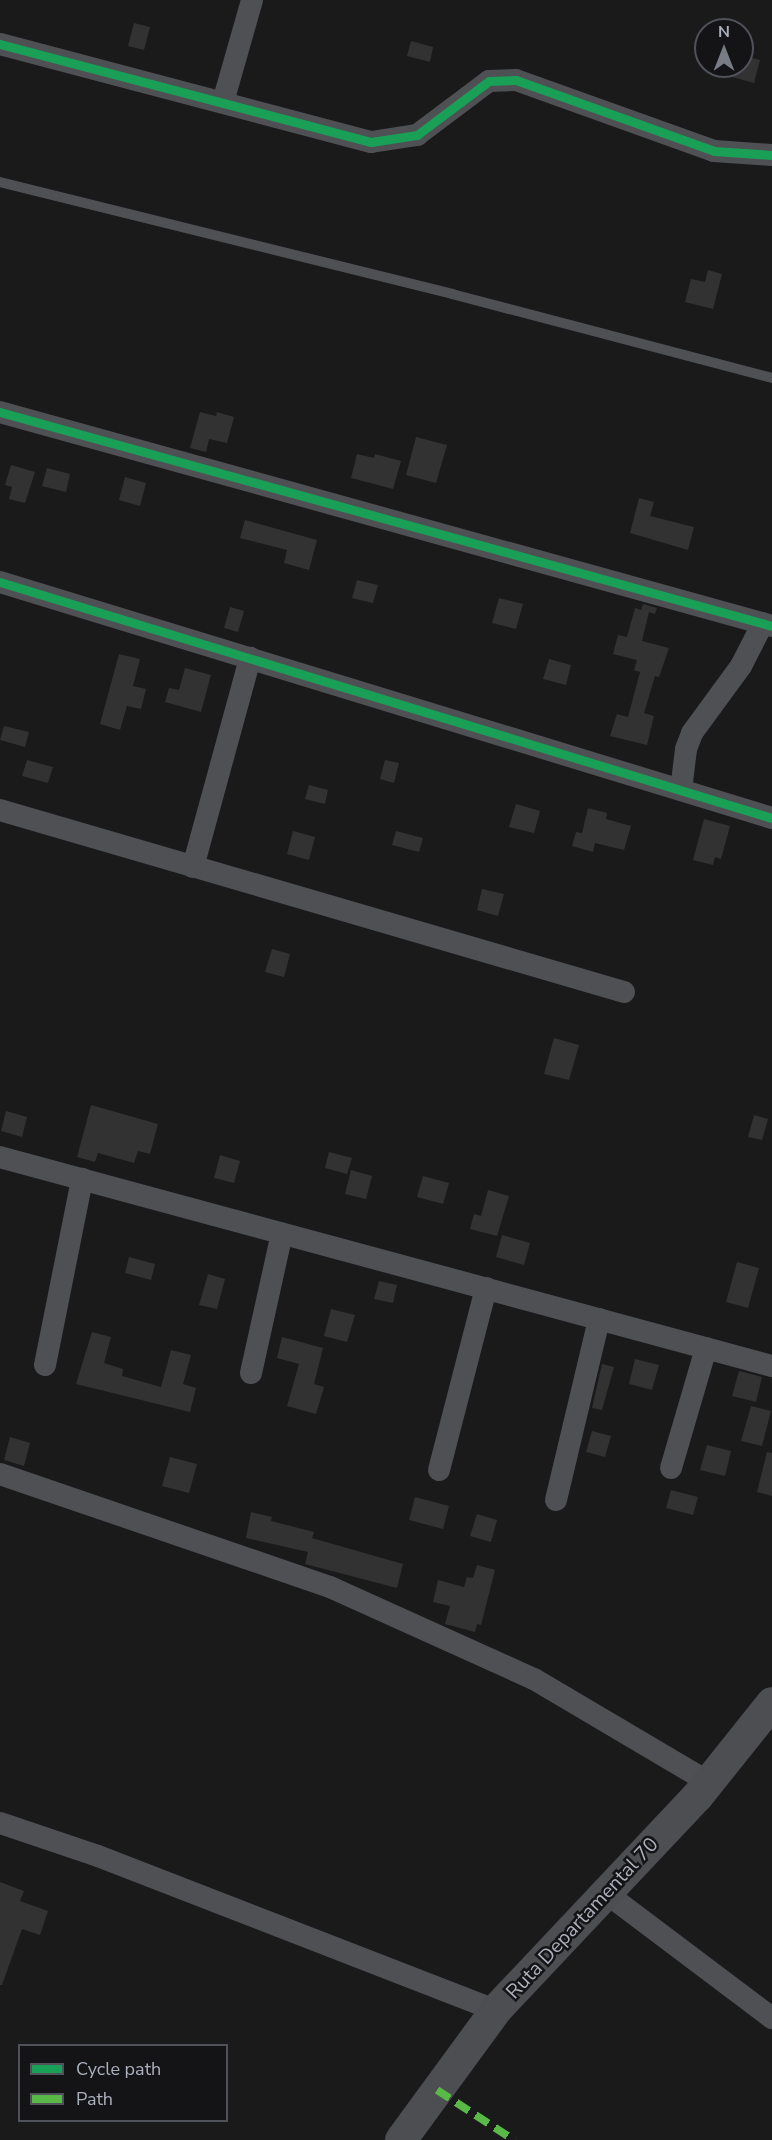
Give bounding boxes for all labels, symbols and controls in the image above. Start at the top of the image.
north arrow [694,18,754,78]
text: N [718,21,730,43]
street label: Ruta Departamental 70 [501,1832,663,2004]
legend [18,2044,228,2122]
text: Cycle path [76,2057,161,2081]
text: Path [76,2087,113,2111]

